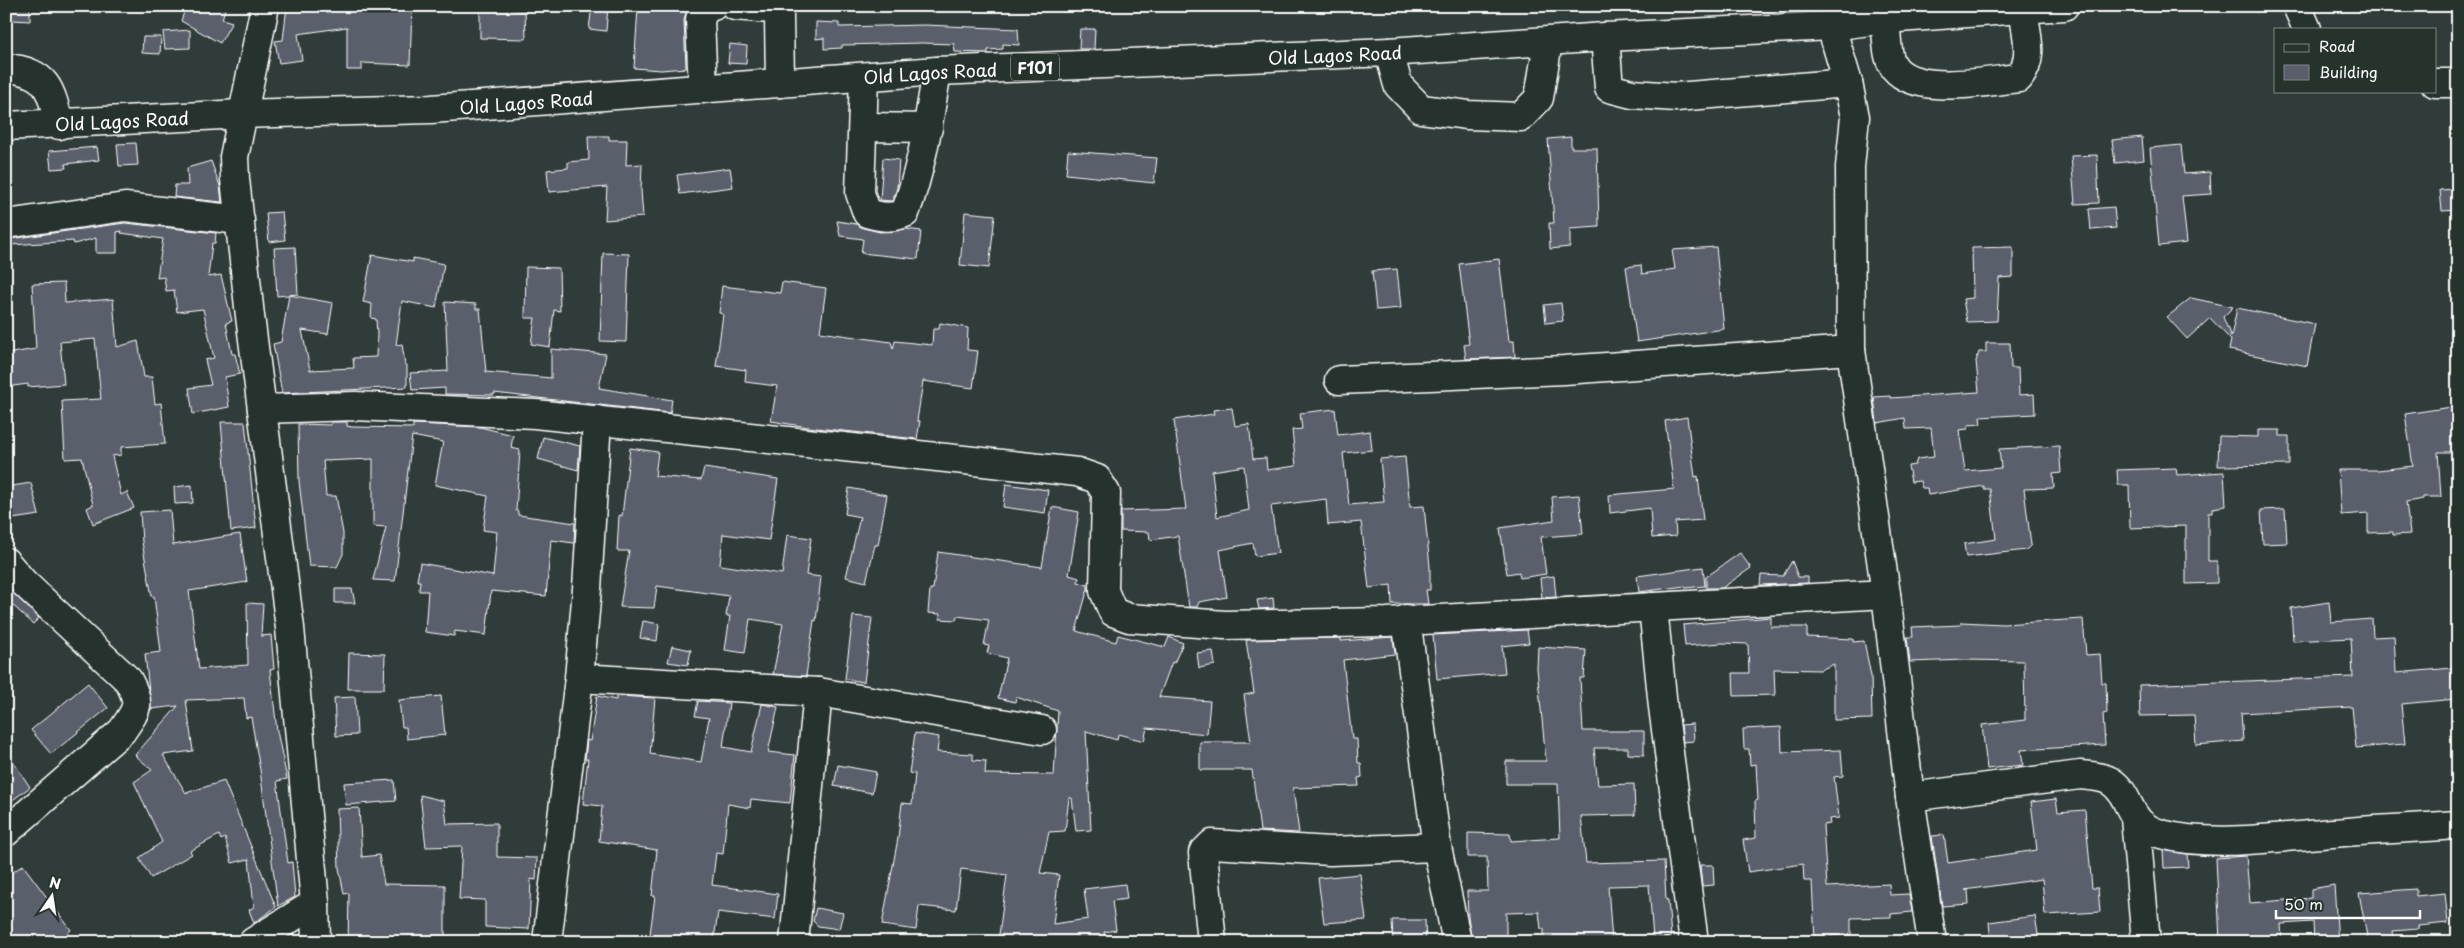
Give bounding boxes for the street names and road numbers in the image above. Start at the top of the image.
street label: Old Lagos Road [1267,38,1403,71]
road number: F101 [1011,54,1059,80]
street label: Old Lagos Road [862,55,998,90]
street label: Old Lagos Road [458,83,594,120]
street label: Old Lagos Road [54,103,190,137]

